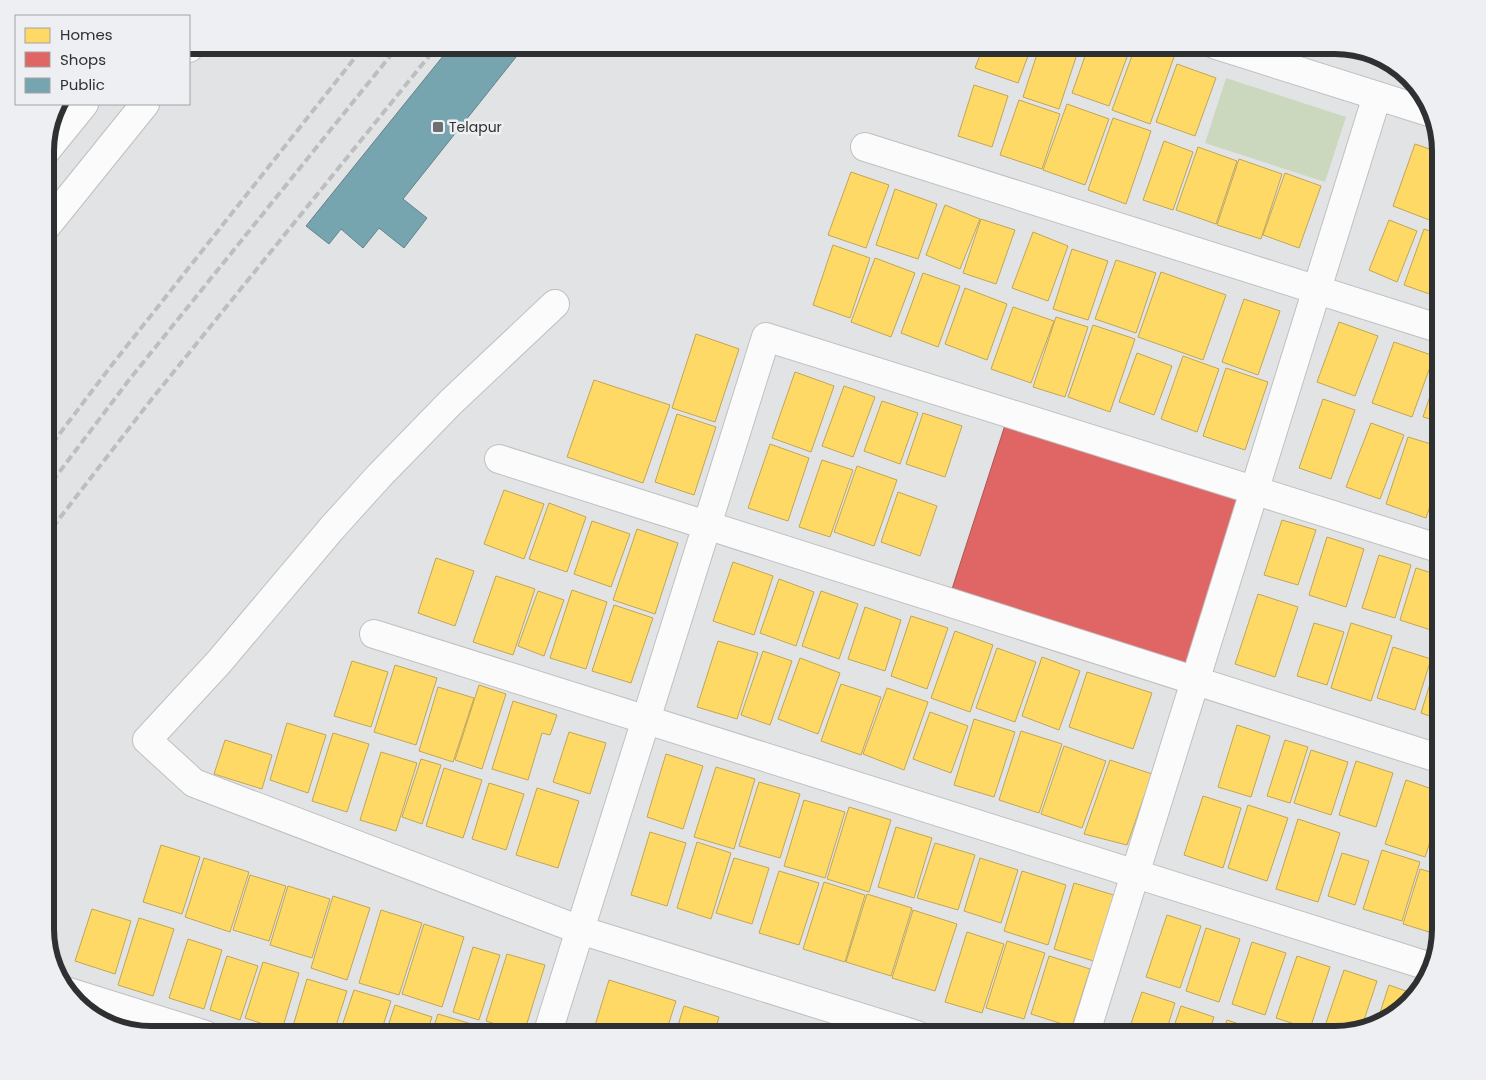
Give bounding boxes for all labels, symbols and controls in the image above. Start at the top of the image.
legend [15,15,190,105]
text: Homes [60,24,113,45]
text: Shops [60,49,106,70]
text: Public [60,74,105,95]
place label: Telapur [449,117,502,137]
marker: Telapur [431,120,445,134]

